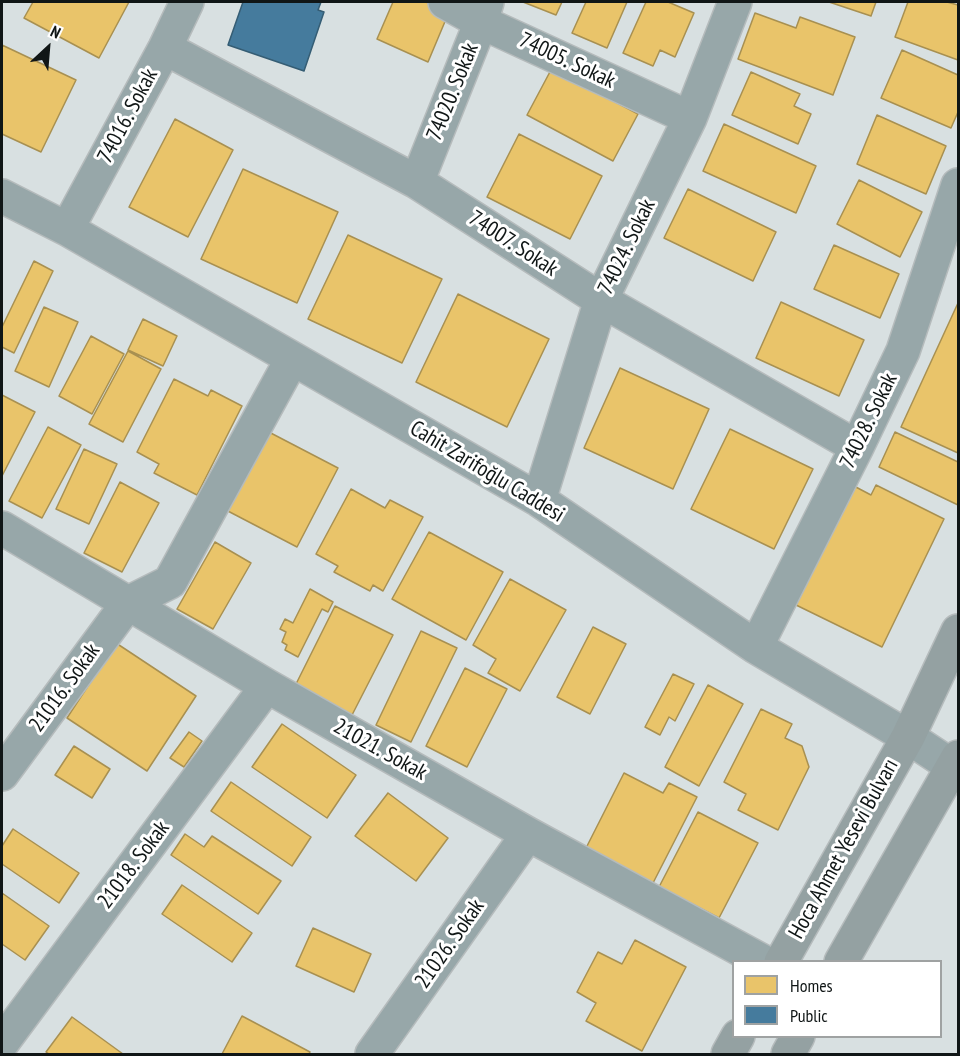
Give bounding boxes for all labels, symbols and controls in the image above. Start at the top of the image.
north arrow [18,18,78,78]
text: N [48,21,64,43]
street label: 74005. Sokak [515,27,619,95]
street label: 74020. Sokak [421,39,485,145]
street label: 74016. Sokak [92,64,164,168]
street label: 74024. Sokak [593,195,661,299]
street label: 74007. Sokak [464,205,562,283]
street label: 74028. Sokak [835,369,903,473]
street label: Cahit Zarifoğlu Caddesi [405,416,569,528]
street label: 21016. Sokak [24,639,106,737]
street label: 21021. Sokak [329,714,431,786]
street label: Hoca Ahmet Yesevi Bulvarı [784,754,904,944]
street label: 21018. Sokak [93,816,175,914]
street label: 21026. Sokak [410,894,490,994]
legend [732,960,942,1038]
text: Homes [790,974,833,997]
text: Public [790,1004,828,1027]

